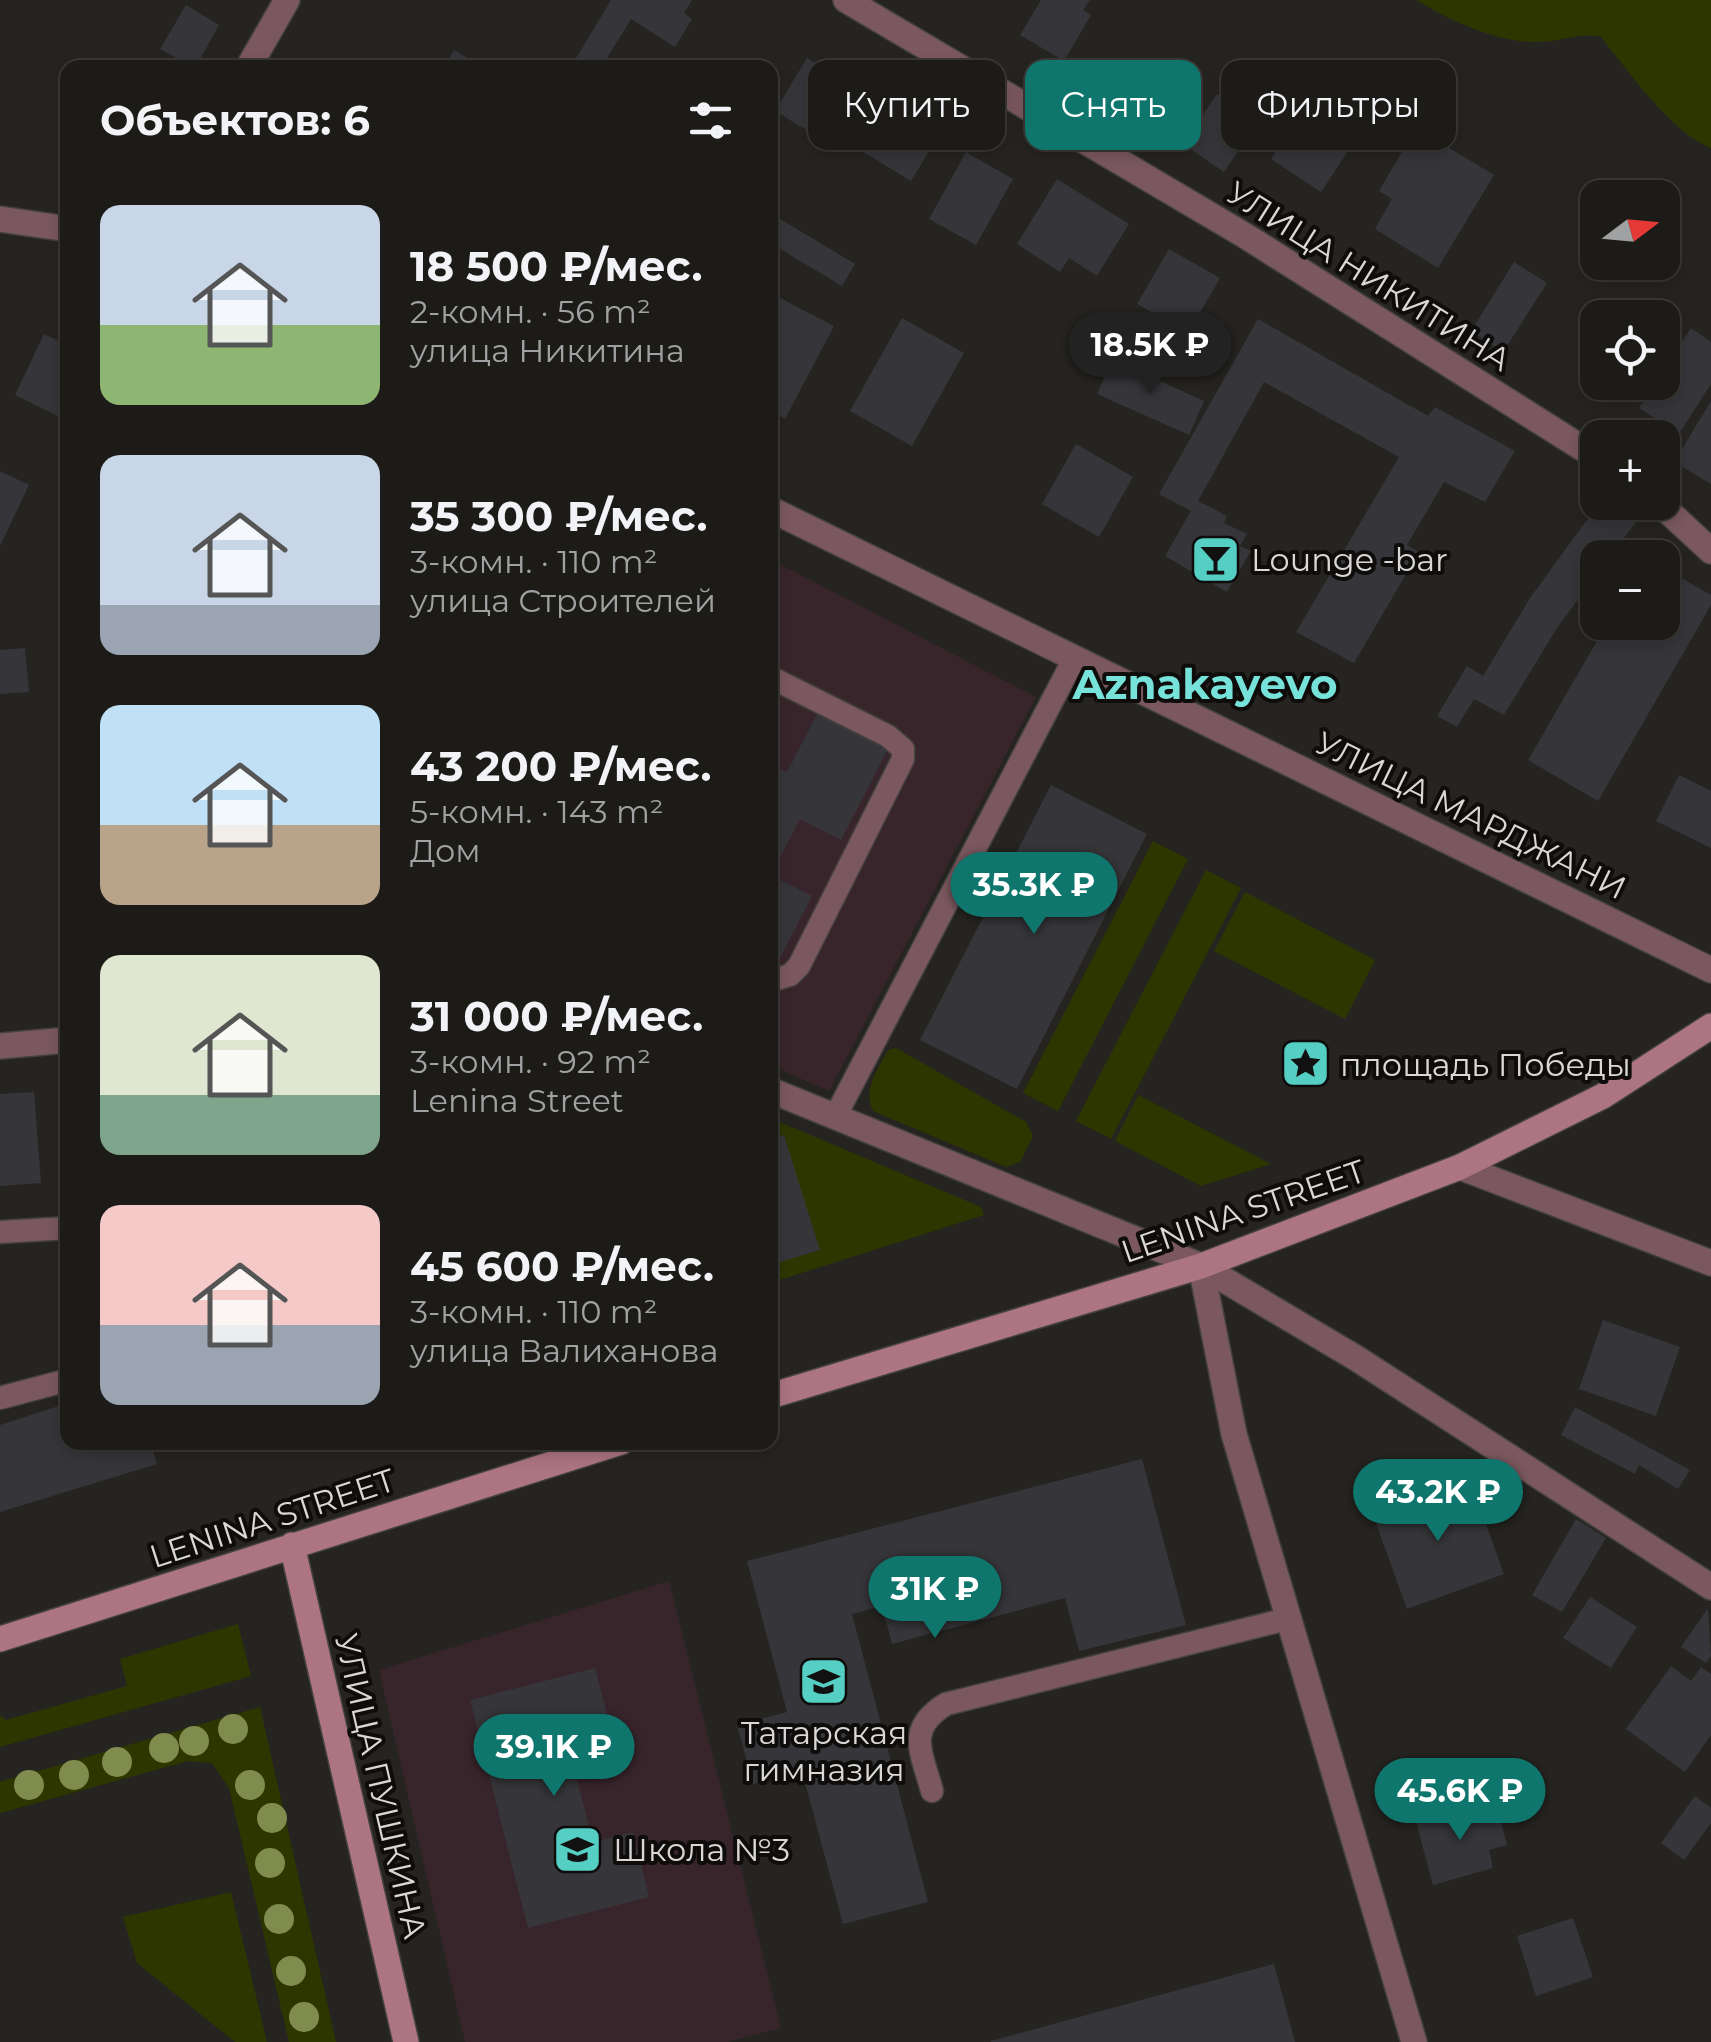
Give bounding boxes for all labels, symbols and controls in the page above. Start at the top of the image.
chip: Купить [808,60,1005,150]
chip: Снять [1025,60,1201,150]
chip: Фильтры [1221,60,1456,150]
icon: filters [683,93,738,148]
text: Объектов: 6 [100,94,370,146]
street label: УЛИЦА НИКИТИНА [1220,173,1518,379]
north arrow [1580,180,1680,280]
map controls [1580,180,1680,640]
text: 18 500 ₽/мес. [410,240,702,292]
icon: home [180,245,300,365]
text: 2-комн. · 56 m² [410,292,651,331]
button: locate [1580,300,1680,400]
pin: 18.5K ₽ [1058,312,1242,397]
text: 18.5K ₽ [1091,325,1209,364]
text: улица Никитина [410,331,685,370]
button: + [1580,420,1680,520]
text: 35 300 ₽/мес. [410,490,708,542]
icon: home [180,495,300,615]
bar icon: Lounge -bar [1190,533,1242,585]
place label: Lounge -bar [1251,540,1448,579]
button: − [1580,540,1680,640]
text: 3-комн. · 110 m² [410,542,658,581]
text: улица Строителей [410,581,716,620]
district label: Aznakayevo [1071,658,1338,710]
street label: УЛИЦА МАРДЖАНИ [1309,723,1633,907]
text: 43 200 ₽/мес. [410,740,712,792]
icon: home [180,745,300,865]
text: 5-комн. · 143 m² [410,792,664,831]
text: Дом [410,831,481,870]
pin: 35.3K ₽ [942,852,1126,937]
text: 35.3K ₽ [973,865,1095,904]
text: 31 000 ₽/мес. [410,990,703,1042]
icon: home [180,995,300,1115]
place icon: площадь Победы [1279,1038,1331,1090]
text: 3-комн. · 92 m² [410,1042,651,1081]
place label: площадь Победы [1340,1045,1631,1084]
text: Lenina Street [410,1081,624,1120]
street label: LENINA STREET [1116,1151,1371,1271]
text: 45 600 ₽/мес. [410,1240,714,1292]
icon: home [180,1245,300,1365]
text: 3-комн. · 110 m² [410,1292,658,1331]
text: улица Валиханова [410,1331,718,1370]
pin: 43.2K ₽ [1346,1459,1530,1544]
street label: LENINA STREET [145,1460,400,1576]
text: 43.2K ₽ [1375,1472,1501,1511]
pin: 31K ₽ [865,1556,1005,1641]
text: 31K ₽ [890,1569,980,1608]
street label: УЛИЦА ПУШКИНА [327,1630,435,1942]
school or university icon: Татарская гимназия [798,1656,850,1708]
place label: Татарская гимназия [741,1713,907,1789]
pin: 39.1K ₽ [462,1714,646,1799]
text: 39.1K ₽ [496,1727,612,1766]
pin: 45.6K ₽ [1368,1758,1552,1843]
text: 45.6K ₽ [1396,1771,1524,1810]
school or university icon: Школа №3 [552,1823,604,1875]
place label: Школа №3 [613,1830,790,1869]

